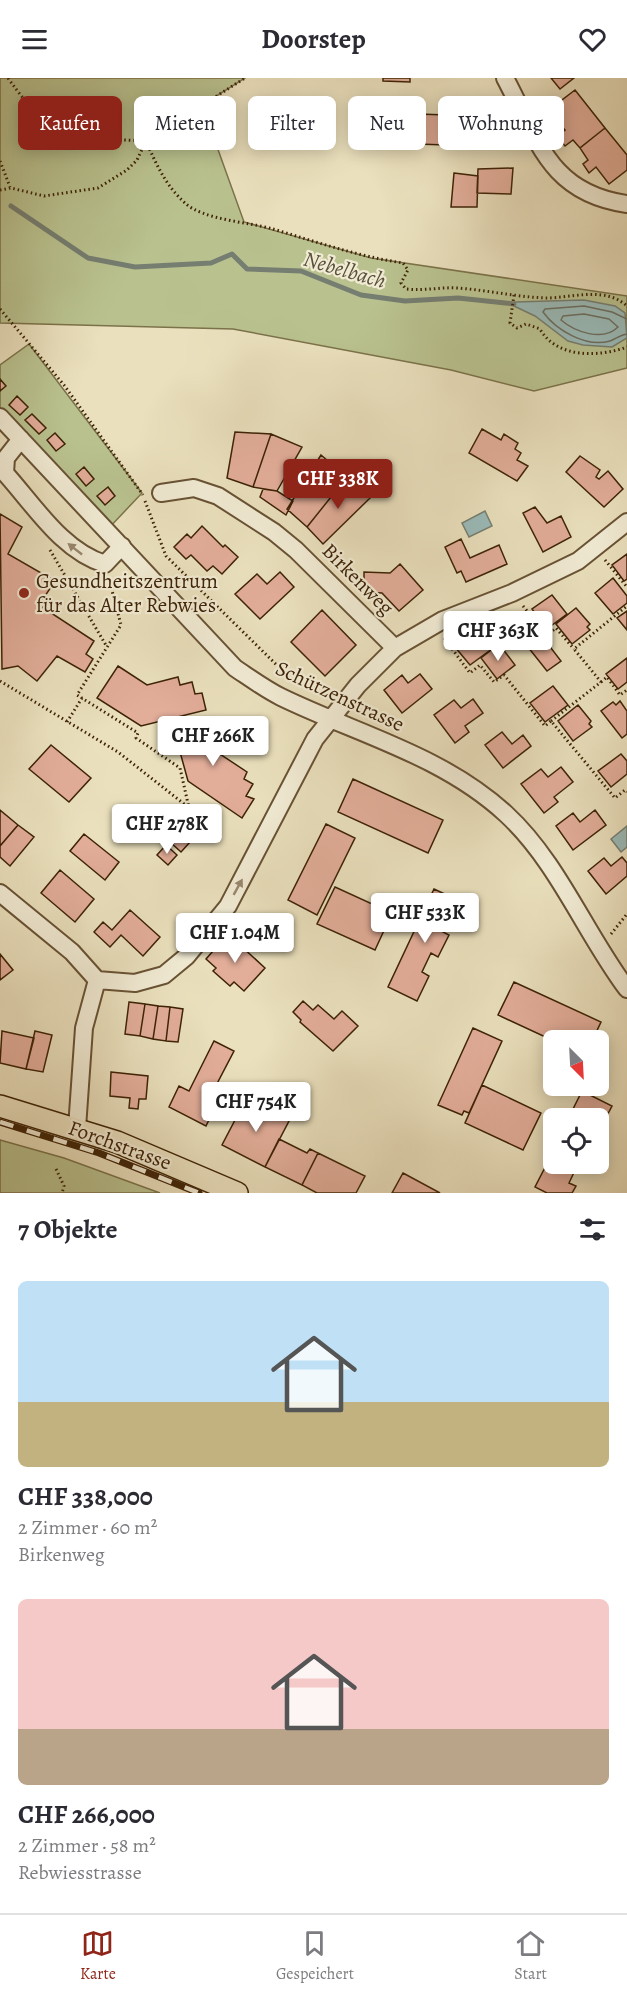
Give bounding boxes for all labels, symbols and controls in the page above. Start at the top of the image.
text: Doorstep [261,21,366,57]
icon: menu [18,23,51,56]
icon: heart [576,23,609,56]
chip: Kaufen [18,96,122,150]
chip: Mieten [134,96,236,150]
chip: Filter [248,96,336,150]
chip: Neu [348,96,426,150]
chip: Wohnung [438,96,564,150]
water label: Nebelbach [300,244,389,296]
pin: CHF 338K [276,459,400,510]
text: CHF 338K [297,465,379,492]
street label: Birkenweg [316,537,400,621]
one-way arrow [67,543,83,556]
place label: Gesundheitszentrum für das Alter Rebwies [36,567,218,619]
marker: Gesundheitszentrum für das Alter Rebwies [17,586,31,600]
pin: CHF 363K [436,611,560,662]
text: CHF 363K [457,617,539,644]
street label: Schützenstrasse [271,654,409,738]
pin: CHF 266K [151,716,275,767]
text: CHF 266K [172,722,254,749]
pin: CHF 278K [105,804,229,855]
text: CHF 278K [126,810,208,837]
one-way arrow [233,878,243,895]
pin: CHF 533K [363,893,487,944]
text: CHF 533K [385,899,465,926]
pin: CHF 1.04M [166,913,304,964]
text: CHF 1.04M [190,919,280,946]
north arrow [543,1030,609,1096]
map controls [543,1030,609,1174]
pin: CHF 754K [194,1082,318,1133]
text: CHF 754K [216,1088,296,1115]
button: locate [543,1108,609,1174]
street label: Forchstrasse [65,1113,175,1177]
text: 7 Objekte [18,1212,118,1247]
icon: filters [576,1213,609,1246]
icon: home [260,1320,368,1428]
text: CHF 338,000 [18,1479,153,1514]
text: 2 Zimmer · 60 m² [18,1514,157,1541]
text: Birkenweg [18,1541,105,1568]
icon: home [260,1638,368,1746]
text: CHF 266,000 [18,1797,155,1832]
text: 2 Zimmer · 58 m² [18,1832,156,1859]
text: Rebwiesstrasse [18,1859,142,1886]
tab: Karte [80,1927,116,1985]
tab: Gespeichert [276,1927,354,1985]
tab: Start [514,1927,547,1985]

